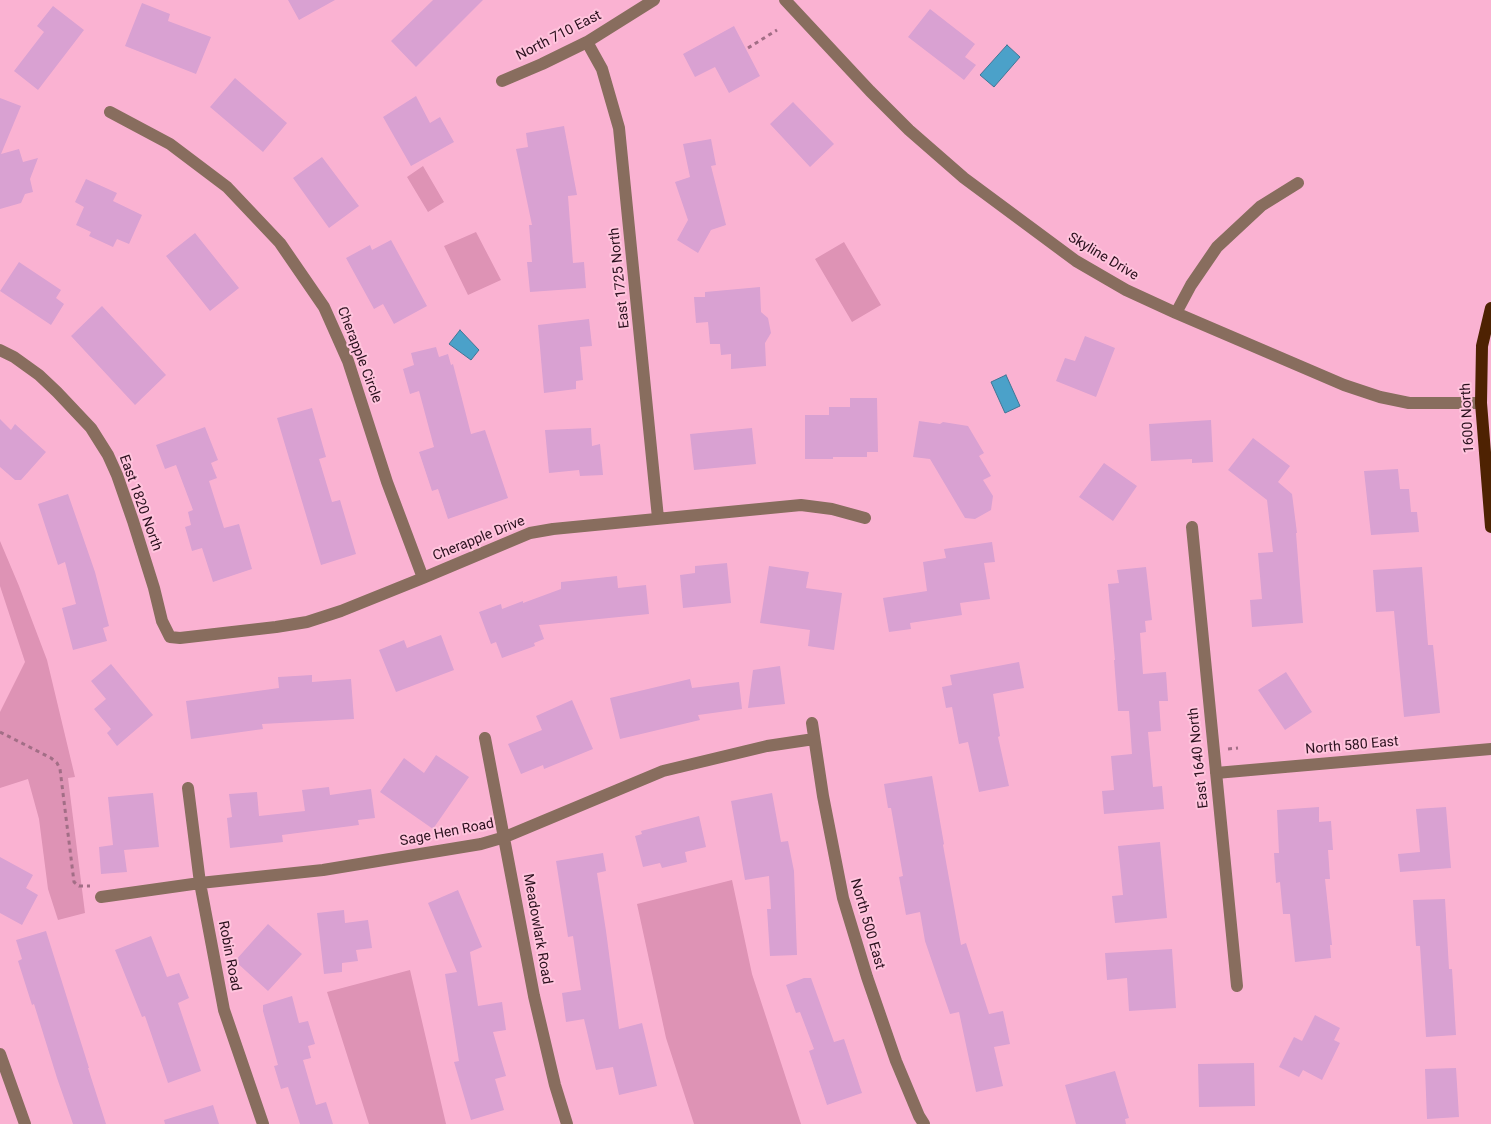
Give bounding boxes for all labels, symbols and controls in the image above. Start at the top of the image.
street label: North 710 East [514,7,604,65]
street label: East 1725 North [606,227,634,329]
street label: Skyline Drive [1065,229,1141,285]
street label: Cherapple Circle [333,305,385,405]
street label: 1600 North [1458,382,1478,454]
street label: East 1820 North [115,453,165,553]
street label: Cherapple Drive [431,513,527,565]
street label: East 1640 North [1185,707,1213,809]
street label: North 580 East [1305,734,1399,758]
street label: Sage Hen Road [399,816,495,850]
street label: Meadowlark Road [519,872,555,986]
street label: North 500 East [846,877,888,971]
street label: Robin Road [214,919,244,993]

